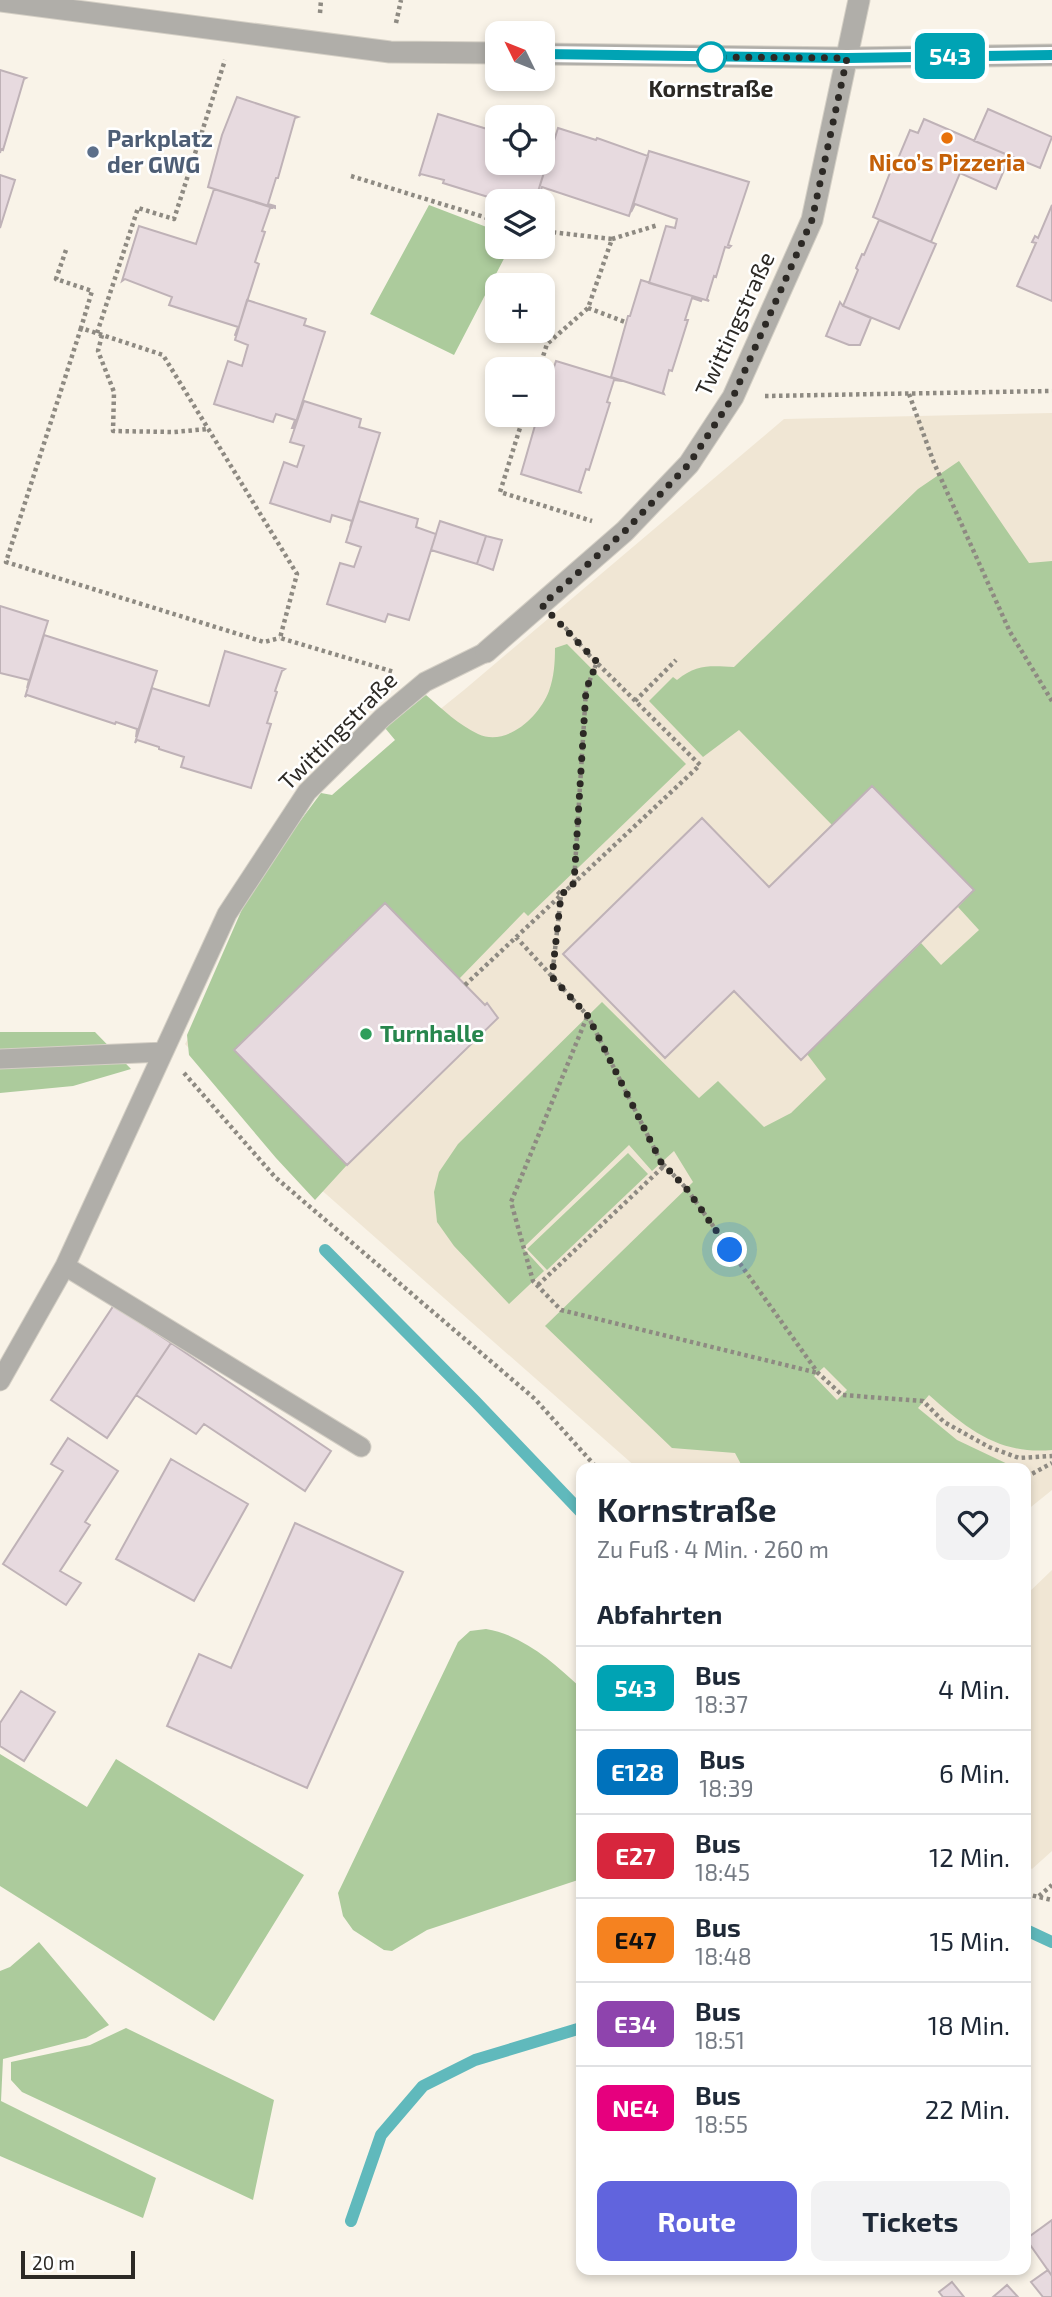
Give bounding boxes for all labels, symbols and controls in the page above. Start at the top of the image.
north arrow [485,21,555,91]
map controls [485,21,555,427]
line badge: 543 [910,33,990,79]
text: 543 [929,41,971,70]
marker: Kornstraße [696,42,726,72]
place label: Kornstraße [648,74,774,102]
button: locate [485,105,555,175]
place label: Parkplatz der GWG [107,124,213,178]
marker: Nico’s Pizzeria [939,130,955,146]
marker: Parkplatz der GWG [85,144,101,160]
place label: Nico’s Pizzeria [869,148,1025,176]
button: layers [485,189,555,259]
street label: Twittingstraße [688,247,780,400]
button: + [485,273,555,343]
button: − [485,357,555,427]
street label: Twittingstraße [272,665,402,795]
place label: Turnhalle [380,1019,484,1047]
marker: Turnhalle [358,1026,374,1042]
your location [712,1232,747,1267]
button: heart [936,1486,1010,1560]
text: Kornstraße [597,1489,777,1529]
text: Zu Fuß · 4 Min. · 260 m [597,1535,829,1563]
text: Abfahrten [597,1598,722,1629]
text: Bus [695,1659,741,1690]
text: 543 [614,1673,657,1702]
text: 4 Min. [938,1673,1010,1704]
text: 18:37 [695,1690,748,1718]
text: Bus [699,1743,745,1774]
text: E128 [611,1757,664,1786]
text: 6 Min. [939,1757,1010,1788]
text: 18:39 [699,1774,754,1802]
text: Bus [695,1827,741,1858]
text: E27 [615,1841,656,1870]
text: 12 Min. [929,1841,1010,1872]
text: 18:45 [695,1858,750,1886]
text: Bus [695,1911,741,1942]
text: E47 [615,1925,656,1954]
text: 15 Min. [930,1925,1010,1956]
text: 18:48 [695,1942,752,1970]
text: Bus [695,1995,741,2026]
text: E34 [614,2009,657,2038]
text: 18 Min. [928,2009,1010,2040]
text: 18:51 [695,2026,745,2054]
text: Bus [695,2079,741,2110]
text: NE4 [612,2093,659,2122]
text: 22 Min. [925,2093,1010,2124]
text: 18:55 [695,2110,748,2138]
button: Route [597,2181,797,2261]
button: Tickets [811,2181,1010,2261]
scale bar [21,2248,135,2280]
text: 20 m [32,2251,75,2274]

